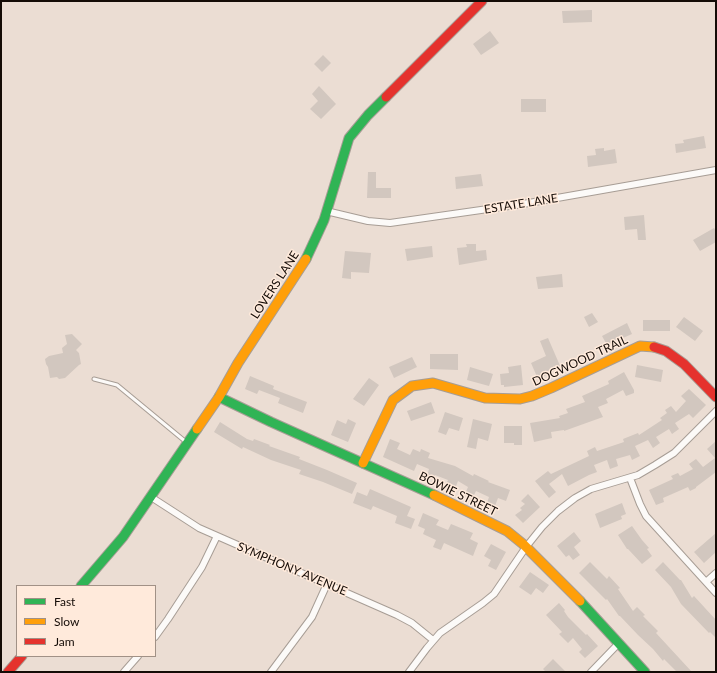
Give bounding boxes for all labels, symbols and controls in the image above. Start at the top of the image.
street label: ESTATE LANE [483,191,559,217]
street label: LOVERS LANE [248,249,302,321]
street label: DOGWOOD TRAIL [530,333,630,389]
street label: BOWIE STREET [417,469,499,519]
street label: SYMPHONY AVENUE [235,539,349,599]
legend [16,585,156,657]
text: Fast [54,594,75,609]
text: Slow [54,614,79,629]
text: Jam [54,634,75,649]

